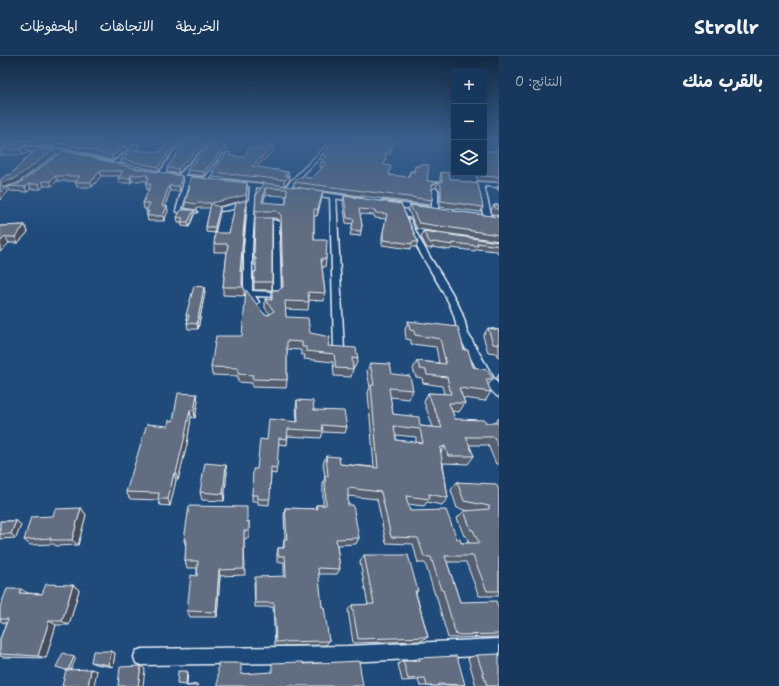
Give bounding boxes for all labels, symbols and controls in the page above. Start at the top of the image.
text: Strollr [694,15,759,40]
text: المحفوظات [20,17,78,35]
text: الاتجاهات [100,17,154,35]
text: الخريطة [176,17,219,35]
map controls [451,68,487,176]
button: + [451,68,487,104]
text: بالقرب منك [683,70,763,92]
text: النتائج: 0 [515,73,562,90]
button: − [451,104,487,140]
button: layers [451,140,487,176]

